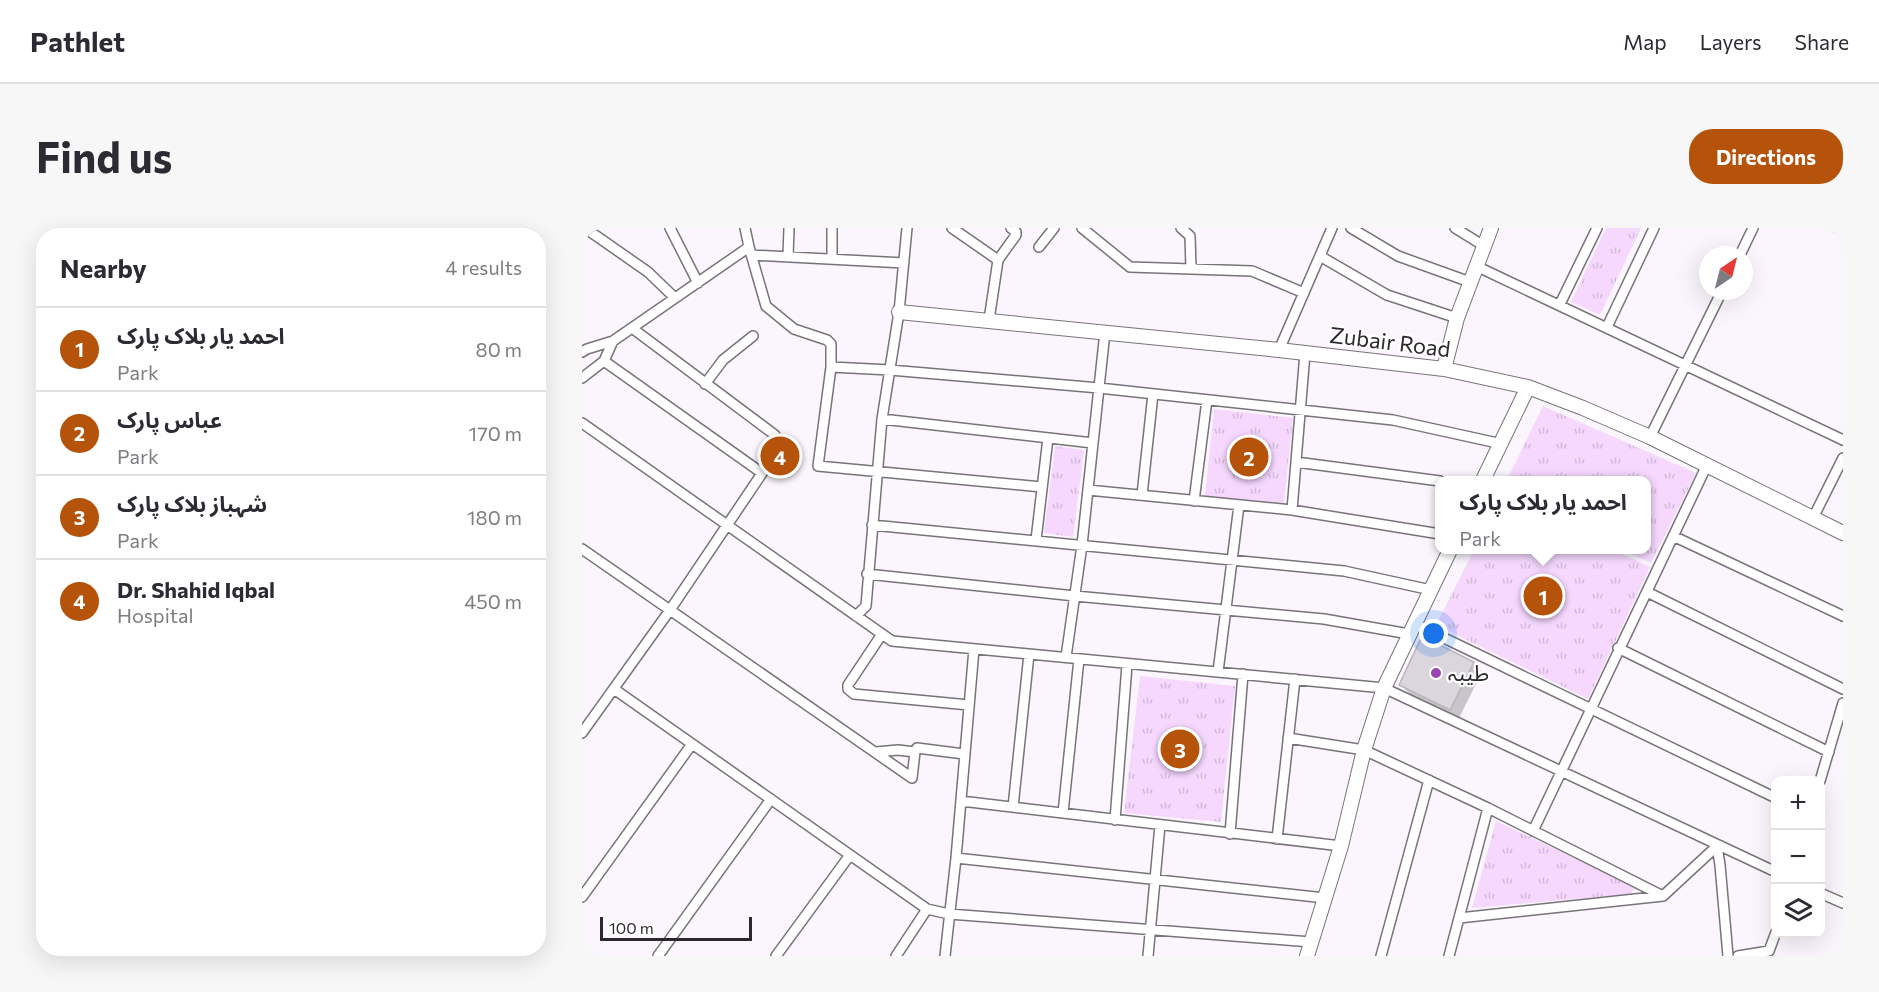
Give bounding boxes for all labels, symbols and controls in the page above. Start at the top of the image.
text: Pathlet [30,24,125,58]
text: Map [1623,29,1667,54]
text: Layers [1700,29,1762,54]
text: Share [1795,29,1849,54]
button: Directions [1689,129,1843,184]
text: Find us [36,130,172,182]
north arrow [1699,246,1753,300]
text: Nearby [60,252,147,283]
text: 4 results [445,255,522,279]
street label: Zubair Road [1328,321,1452,362]
text: احمد یار بلاک پارک [117,322,285,349]
text: 1 [75,337,84,361]
text: 80 m [476,337,522,361]
text: Park [117,360,159,384]
text: عباس پارک [117,406,222,433]
text: 2 [74,421,85,445]
text: 170 m [469,421,522,445]
pin: 4 [760,434,800,478]
pin: 2 [1230,434,1268,480]
text: Park [117,444,159,468]
popup [1435,476,1651,554]
text: احمد یار بلاک پارک [1459,488,1627,515]
text: شہباز بلاک پارک [117,490,267,517]
text: 3 [74,505,85,529]
text: 180 m [467,505,522,529]
text: Park [1459,526,1501,550]
text: Park [117,528,159,552]
pin: 1 [1524,574,1562,619]
text: Dr. Shahid Iqbal [117,576,275,603]
text: 4 [73,589,86,613]
text: 450 m [464,589,522,613]
text: Hospital [117,603,194,627]
your location [1419,619,1448,648]
place label: طیبہ [1448,659,1489,686]
marker: طیبہ [1429,666,1443,680]
pin: 3 [1160,726,1200,772]
map controls [1771,776,1825,938]
button: + [1771,776,1825,830]
button: − [1771,830,1825,884]
button: layers [1771,884,1825,938]
scale bar [600,914,752,942]
text: 100 m [609,918,654,937]

